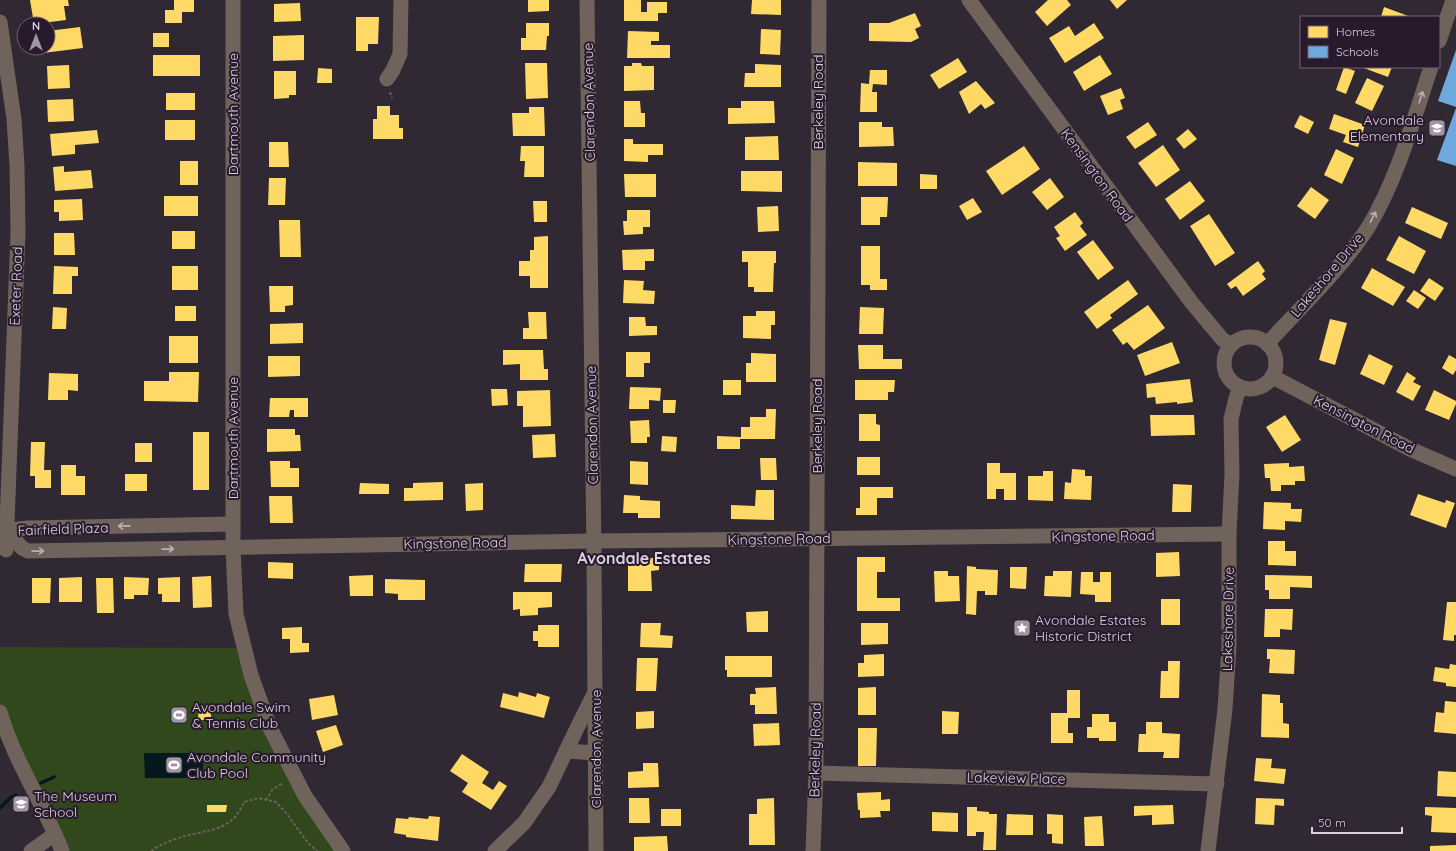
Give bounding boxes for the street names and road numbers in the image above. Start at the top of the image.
street label: Clarendon Avenue [579,42,599,161]
street label: Dartmouth Avenue [224,53,242,175]
street label: Berkeley Road [809,55,827,149]
street label: Kensington Road [1057,125,1137,225]
street label: Lakeshore Drive [1287,229,1368,321]
street label: Exeter Road [6,246,26,326]
street label: Clarendon Avenue [582,365,602,484]
street label: Dartmouth Avenue [224,377,242,499]
street label: Berkeley Road [808,379,826,473]
street label: Kensington Road [1310,391,1418,457]
street label: Fairfield Plaza [17,518,109,540]
street label: Kingstone Road [1051,526,1155,546]
street label: Kingstone Road [727,529,831,549]
street label: Kingstone Road [403,533,507,553]
street label: Lakeshore Drive [1218,567,1238,671]
street label: Clarendon Avenue [587,690,605,808]
street label: Berkeley Road [805,702,825,798]
street label: Lakeview Place [966,768,1066,788]

